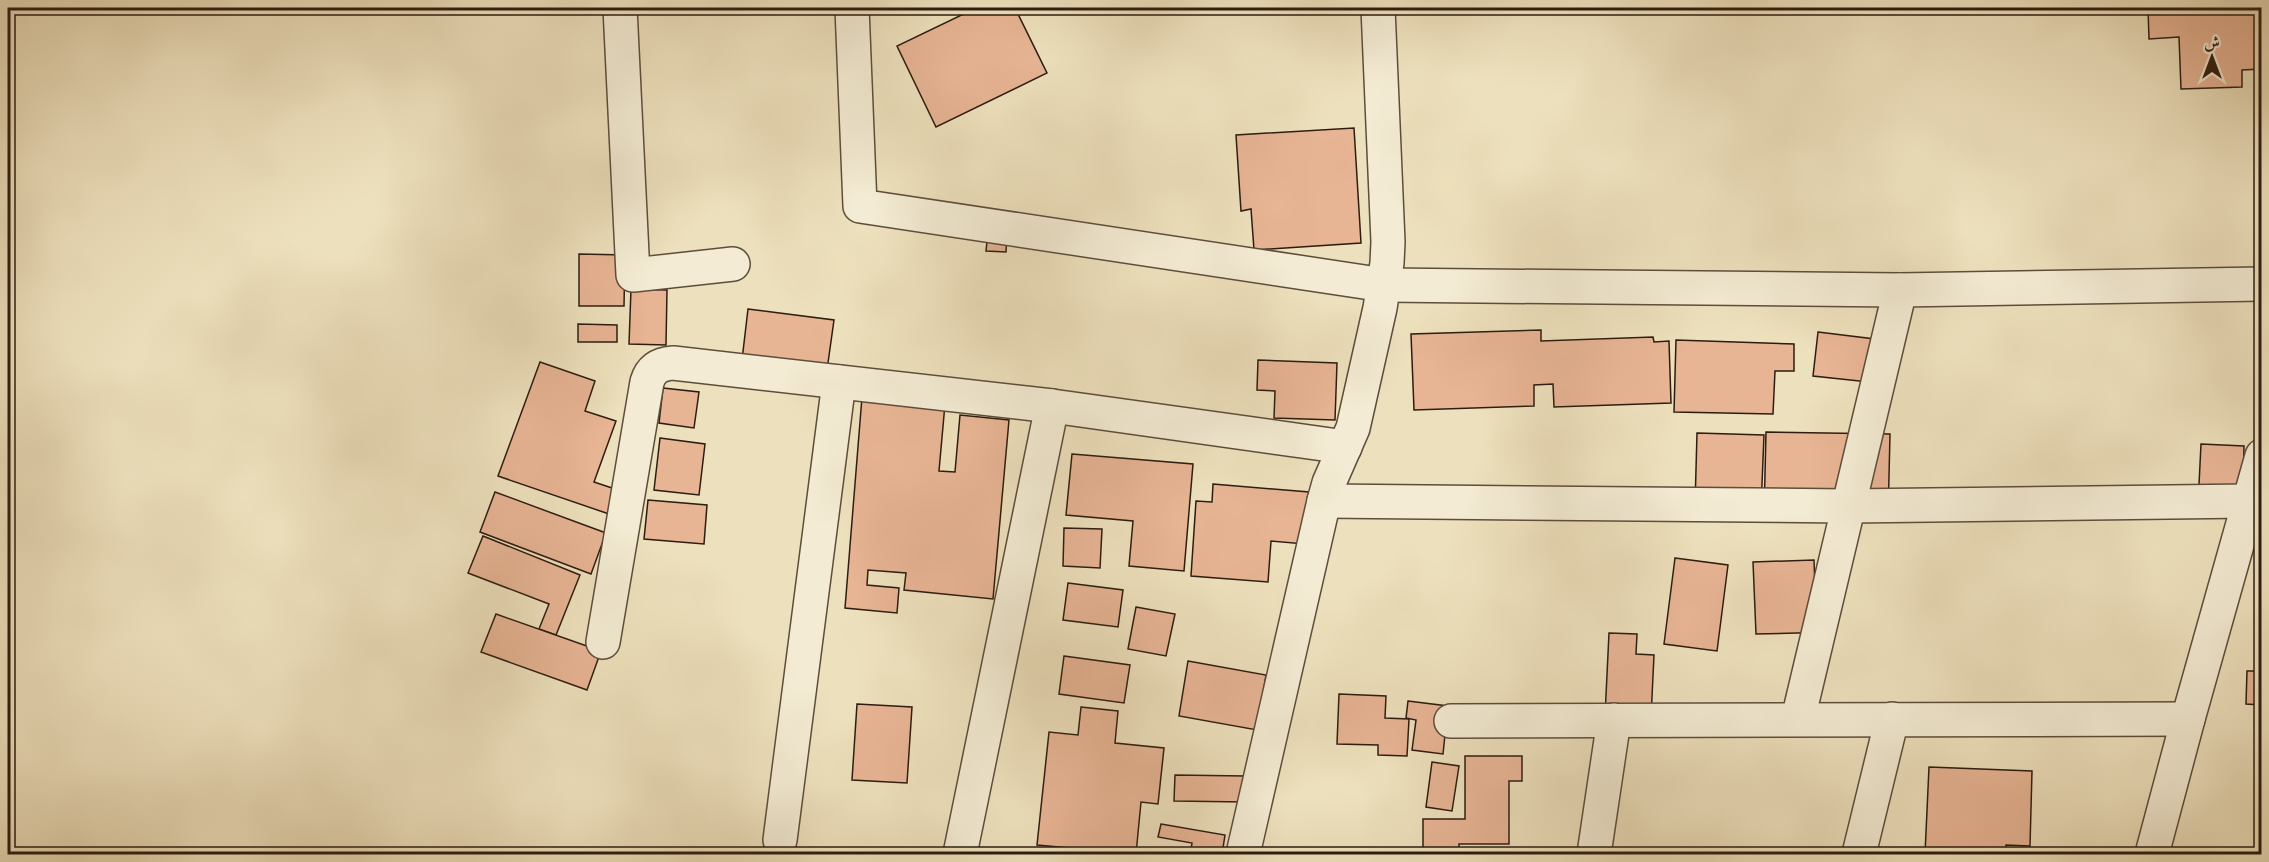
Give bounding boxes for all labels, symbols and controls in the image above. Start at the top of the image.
north arrow [2182,27,2242,87]
text: ش [2204,32,2220,54]

